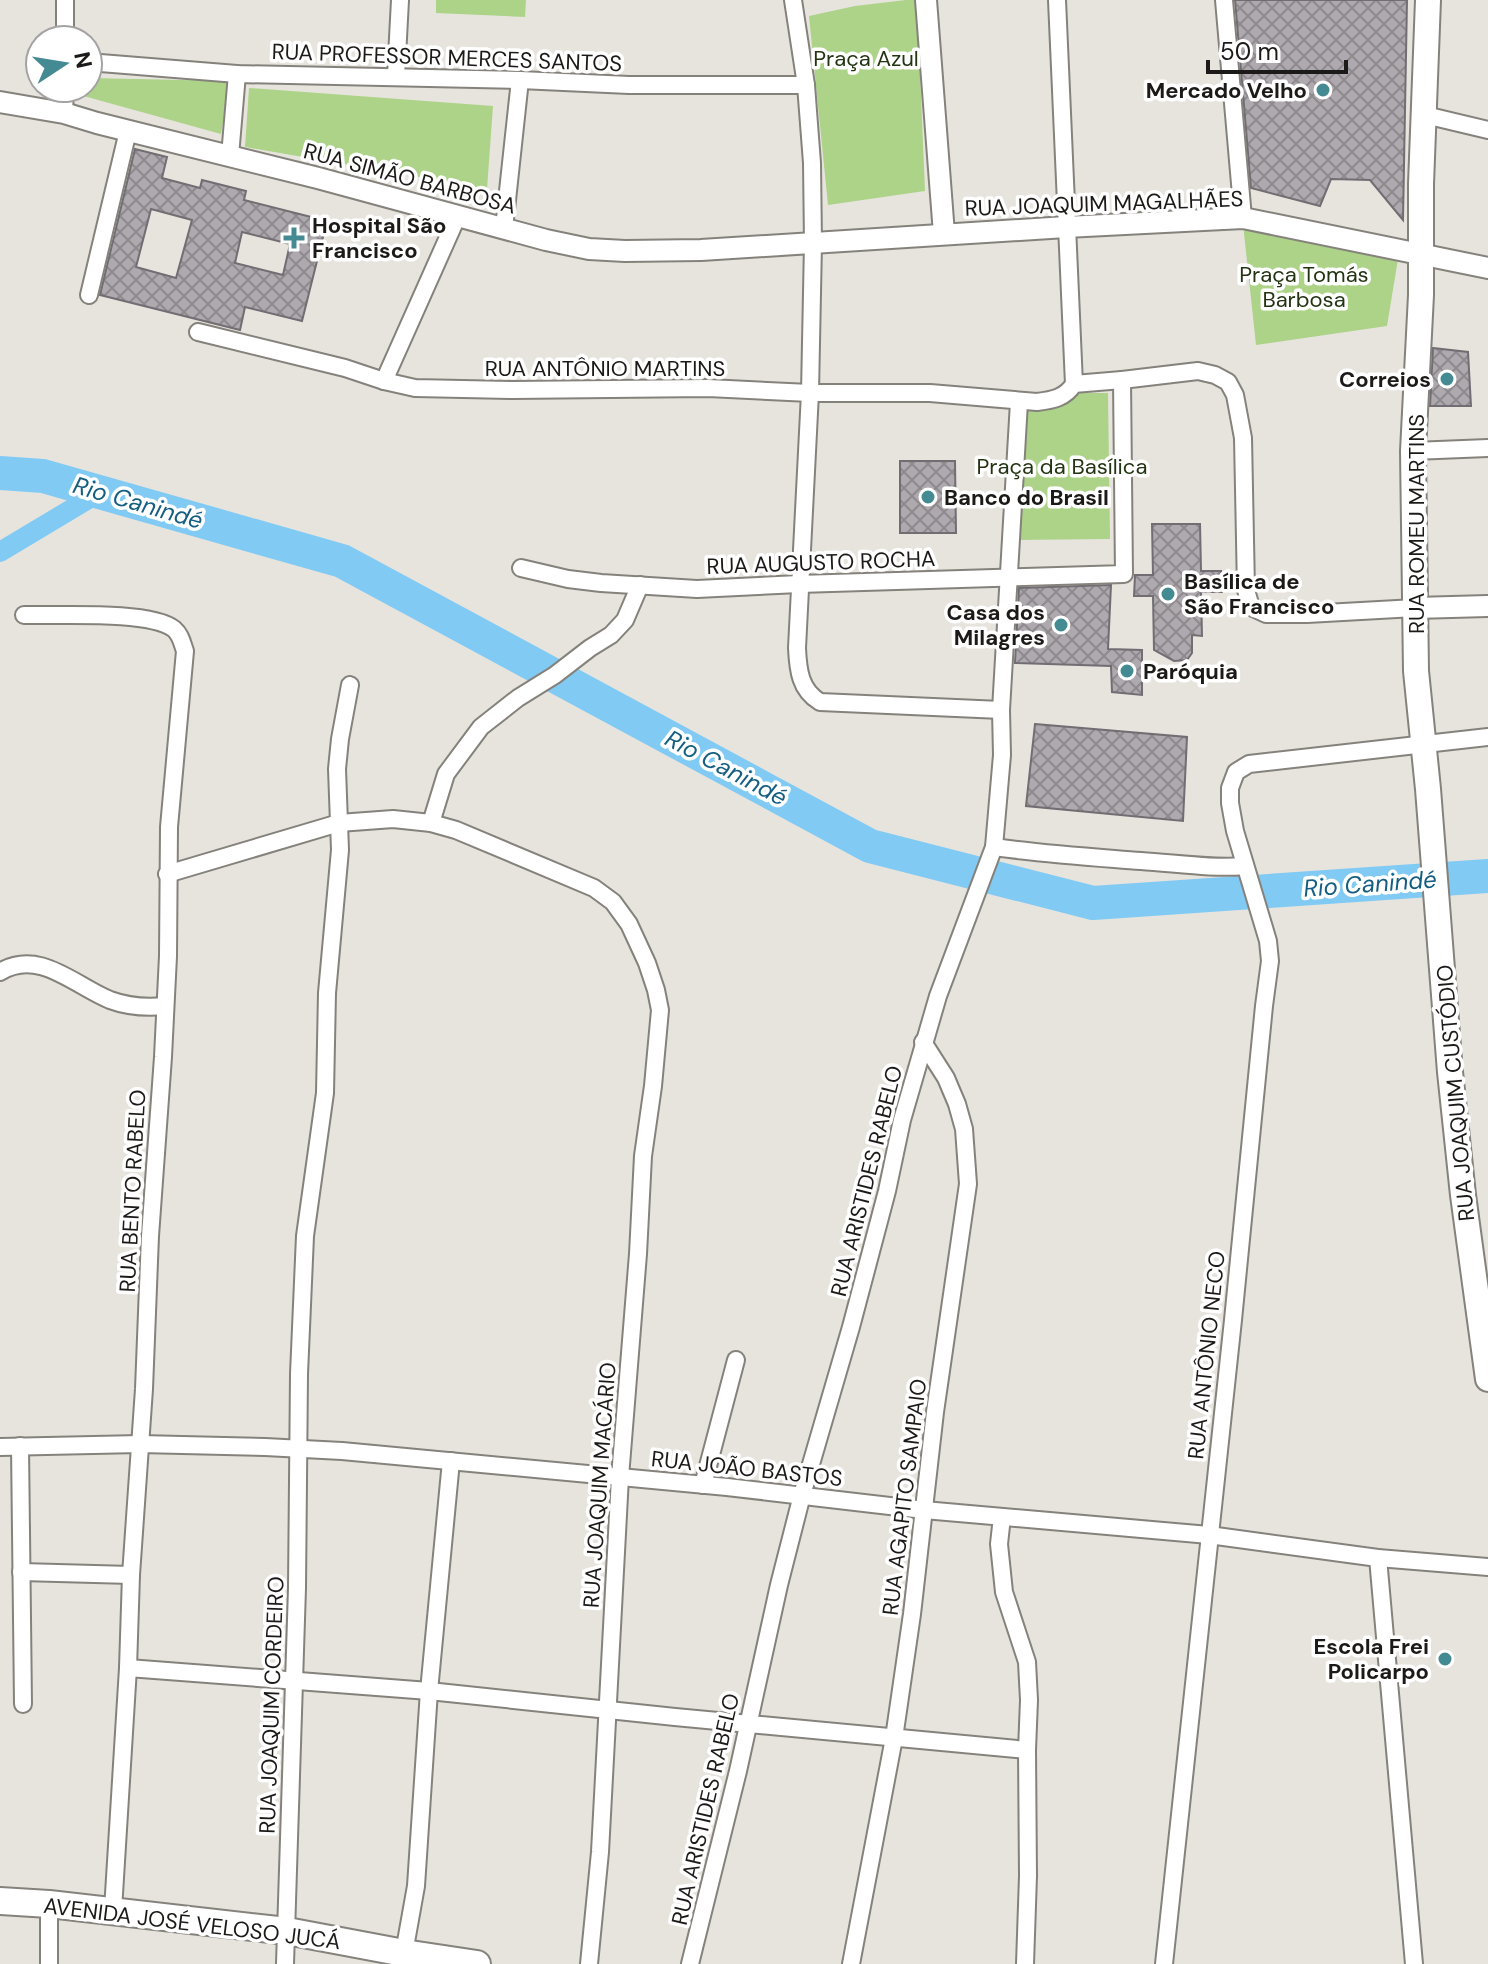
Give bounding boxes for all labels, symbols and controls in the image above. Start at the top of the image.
north arrow [24,24,104,104]
scale bar [1208,24,1346,74]
text: 50 m [1220,36,1279,67]
street label: RUA PROFESSOR MERCES SANTOS [271,37,623,78]
park label: Praça Azul [813,44,919,73]
text: N [67,49,99,71]
place label: Mercado Velho [1146,76,1307,105]
marker: Mercado Velho [1314,81,1332,99]
street label: RUA SIMÃO BARBOSA [301,136,519,221]
street label: RUA JOAQUIM MAGALHÃES [964,184,1244,223]
place label: Hospital São Francisco [312,211,446,265]
marker: Hospital São Francisco [283,227,305,249]
park label: Praça Tomás Barbosa [1239,260,1369,314]
street label: RUA ANTÔNIO MARTINS [485,354,725,383]
place label: Correios [1339,365,1431,394]
marker: Correios [1438,370,1456,388]
street label: RUA ROMEU MARTINS [1402,414,1431,634]
park label: Praça da Basílica [977,452,1147,481]
water label: Rio Canindé [70,469,207,536]
place label: Banco do Brasil [944,483,1109,512]
marker: Banco do Brasil [919,488,937,506]
street label: RUA AUGUSTO ROCHA [706,544,936,581]
place label: Basílica de São Francisco [1184,567,1334,621]
marker: Basílica de São Francisco [1159,585,1177,603]
place label: Casa dos Milagres [947,598,1045,652]
marker: Casa dos Milagres [1052,616,1070,634]
place label: Paróquia [1143,657,1238,686]
marker: Paróquia [1118,662,1136,680]
water label: Rio Canindé [660,723,792,813]
water label: Rio Canindé [1302,863,1438,904]
street label: RUA JOAQUIM CUSTÓDIO [1430,964,1481,1222]
street label: RUA ARISTIDES RABELO [824,1063,909,1299]
street label: RUA BENTO RABELO [113,1089,152,1293]
street label: RUA ANTÔNIO NECO [1181,1249,1232,1461]
street label: RUA JOAQUIM MACÁRIO [576,1361,623,1609]
street label: RUA AGAPITO SAMPAIO [876,1377,933,1617]
street label: RUA JOÃO BASTOS [650,1444,844,1493]
street label: RUA JOAQUIM CORDEIRO [253,1576,290,1834]
place label: Escola Frei Policarpo [1313,1632,1429,1686]
marker: Escola Frei Policarpo [1436,1650,1454,1668]
street label: RUA ARISTIDES RABELO [665,1691,746,1928]
street label: AVENIDA JOSÉ VELOSO JUCÁ [42,1891,342,1956]

